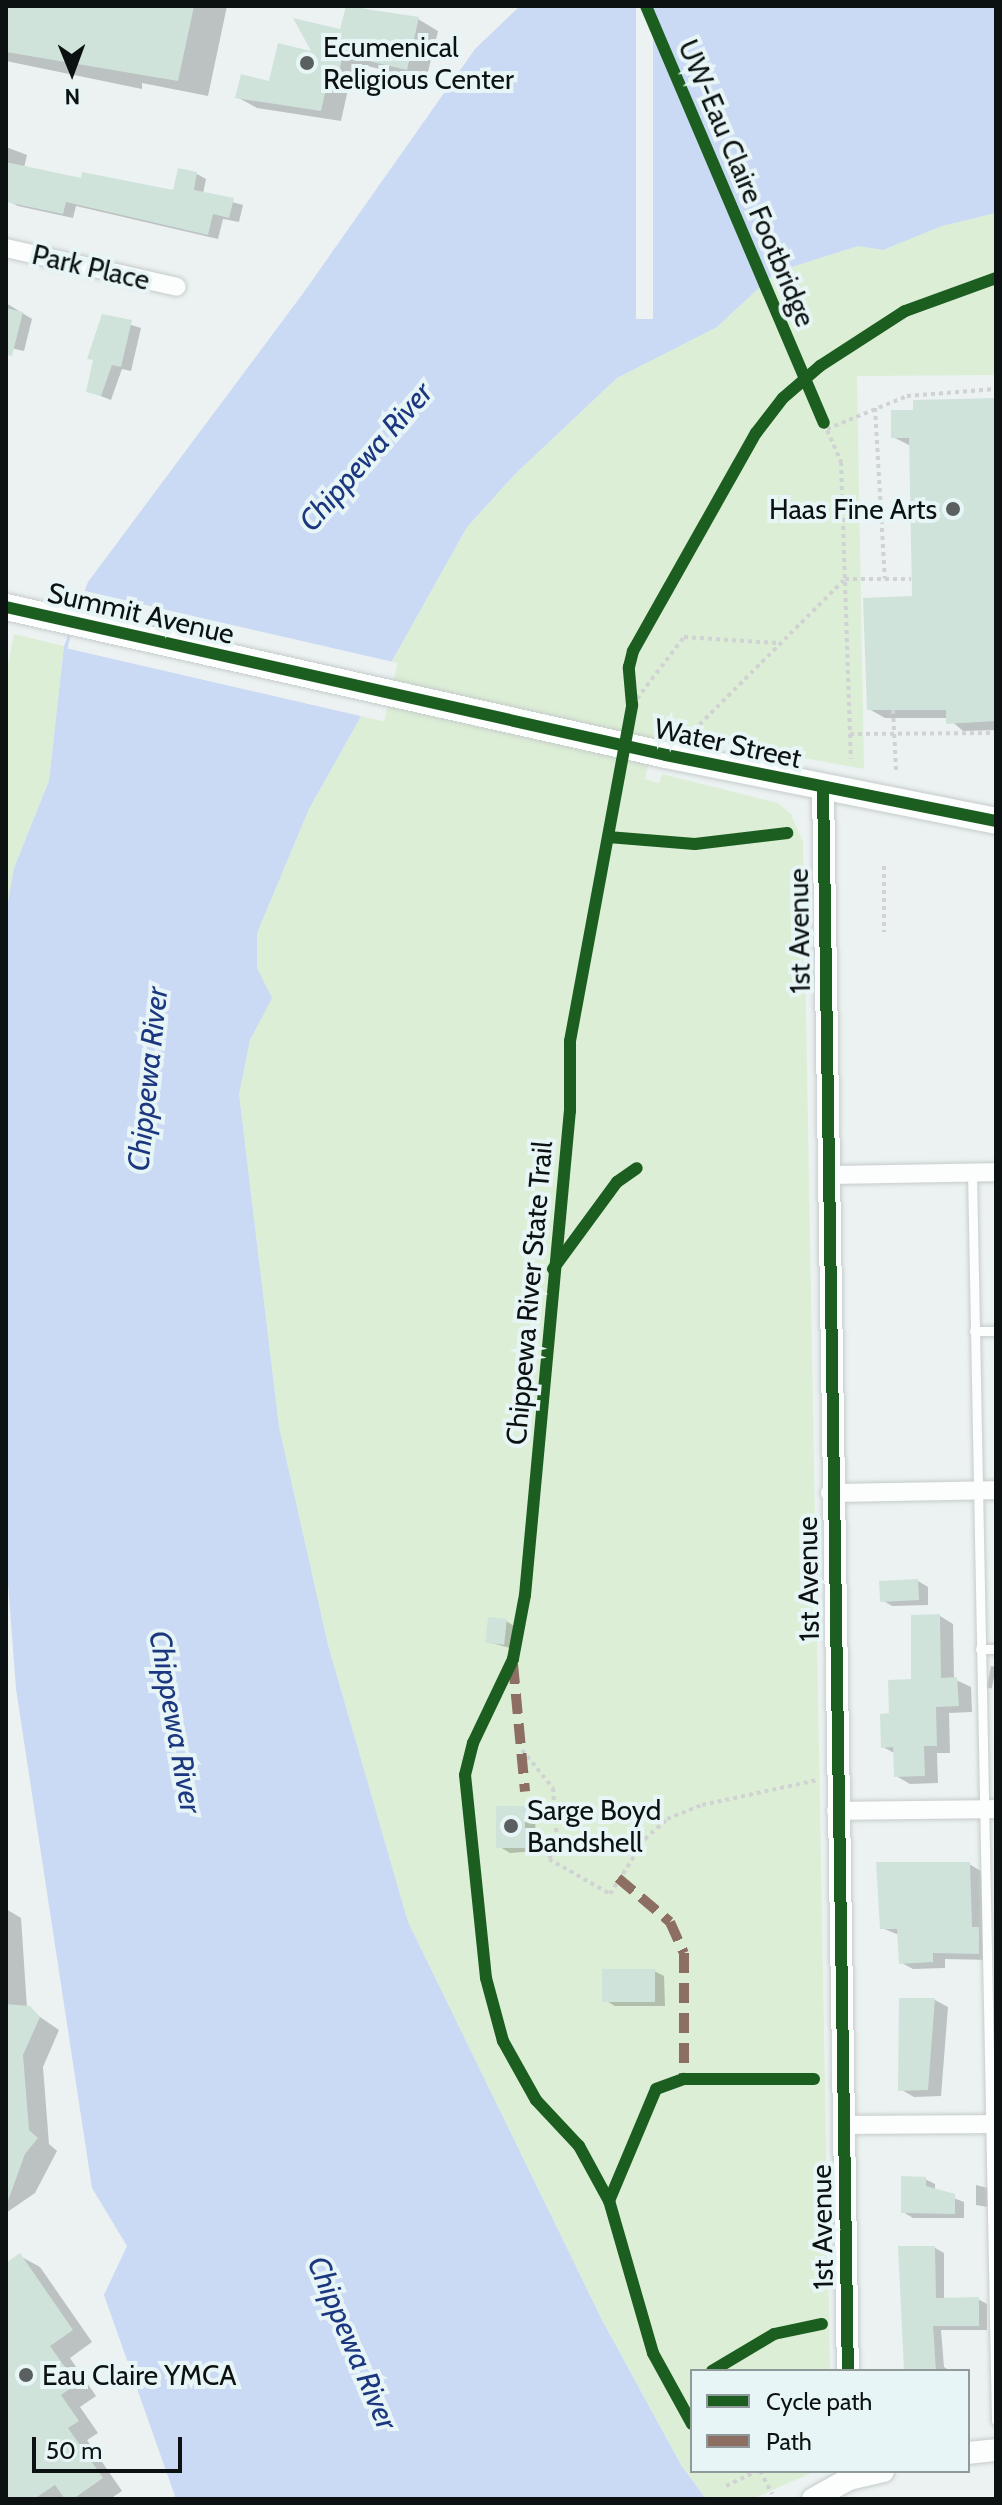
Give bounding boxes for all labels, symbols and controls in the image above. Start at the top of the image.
place label: Ecumenical Religious Center [323,30,514,96]
north arrow [32,32,112,112]
street label: UW-Eau Claire Footbridge [671,35,823,331]
marker: Ecumenical Religious Center [298,54,316,72]
text: N [64,83,80,110]
street label: Park Place [29,237,153,297]
water label: Chippewa River [292,375,440,539]
place label: Haas Fine Arts [769,492,937,526]
marker: Haas Fine Arts [944,500,962,518]
street label: Summit Avenue [44,575,238,651]
street label: Water Street [651,711,805,775]
street label: 1st Avenue [781,868,817,994]
water label: Chippewa River [120,985,176,1173]
street label: Chippewa River State Trail [499,1140,559,1446]
street label: 1st Avenue [790,1516,826,1642]
water label: Chippewa River [141,1628,209,1816]
place label: Sarge Boyd Bandshell [527,1793,661,1859]
marker: Sarge Boyd Bandshell [502,1817,520,1835]
street label: 1st Avenue [804,2164,840,2290]
water label: Chippewa River [299,2251,405,2435]
place label: Eau Claire YMCA [42,2358,237,2392]
marker: Eau Claire YMCA [17,2366,35,2384]
legend [690,2369,970,2473]
text: Cycle path [766,2387,872,2416]
scale bar [36,2421,186,2471]
text: Path [766,2427,812,2456]
text: 50 m [46,2436,102,2465]

